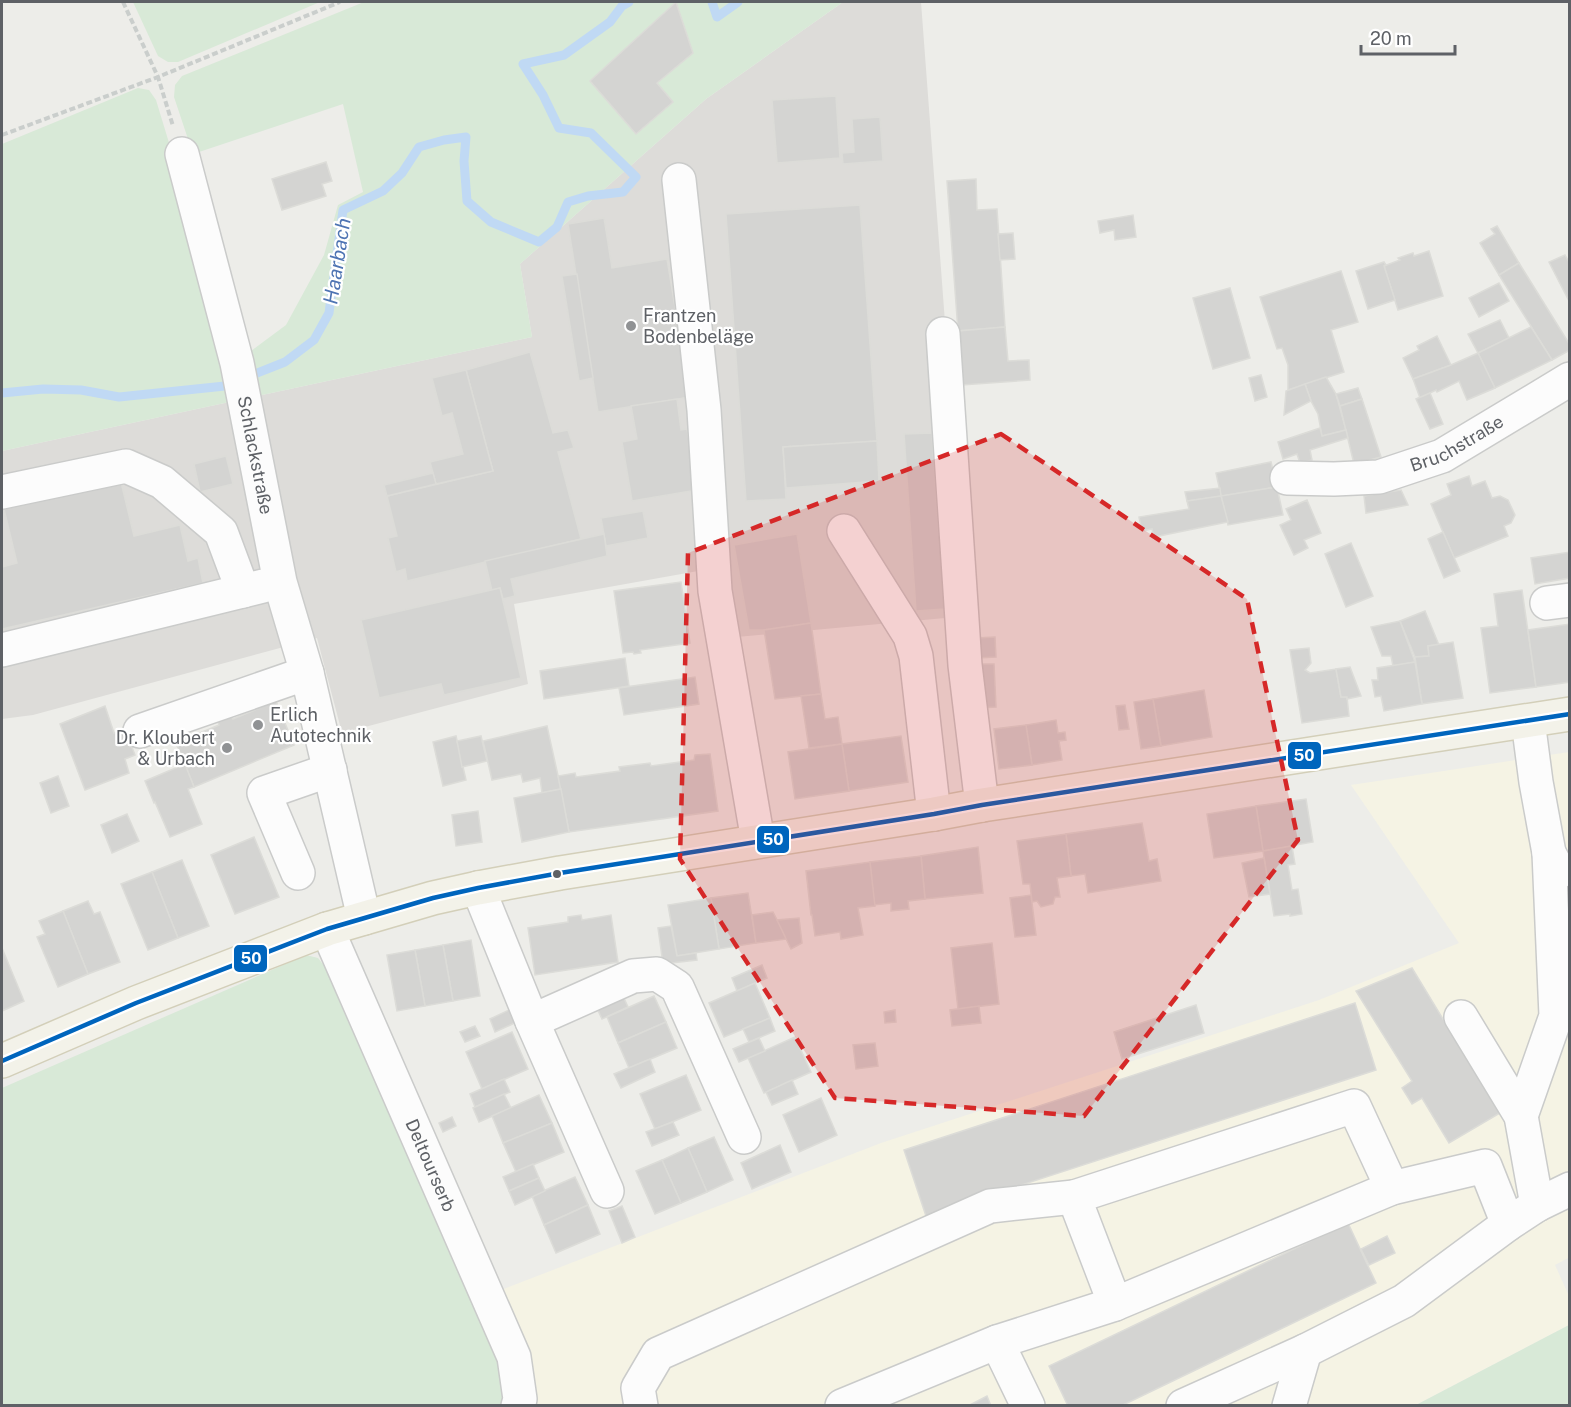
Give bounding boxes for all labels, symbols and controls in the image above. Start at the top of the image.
scale bar [1361,18,1456,56]
text: 20 m [1370,28,1412,49]
water label: Haarbach [318,216,356,306]
place label: Frantzen Bodenbeläge [643,305,754,347]
marker: Frantzen Bodenbeläge [624,319,638,333]
street label: Schlackstraße [234,394,277,516]
street label: Bruchstraße [1407,410,1507,476]
place label: Erlich Autotechnik [270,704,372,746]
marker: Erlich Autotechnik [251,718,265,732]
place label: Dr. Kloubert & Urbach [116,727,215,769]
marker: Dr. Kloubert & Urbach [220,741,234,755]
line badge: 50 [1287,741,1322,770]
text: 50 [1293,746,1315,765]
line badge: 50 [756,825,790,854]
text: 50 [762,830,784,849]
unlabelled marker [551,868,563,880]
line badge: 50 [233,944,268,973]
text: 50 [240,949,262,968]
street label: Deltourserb [401,1116,460,1215]

